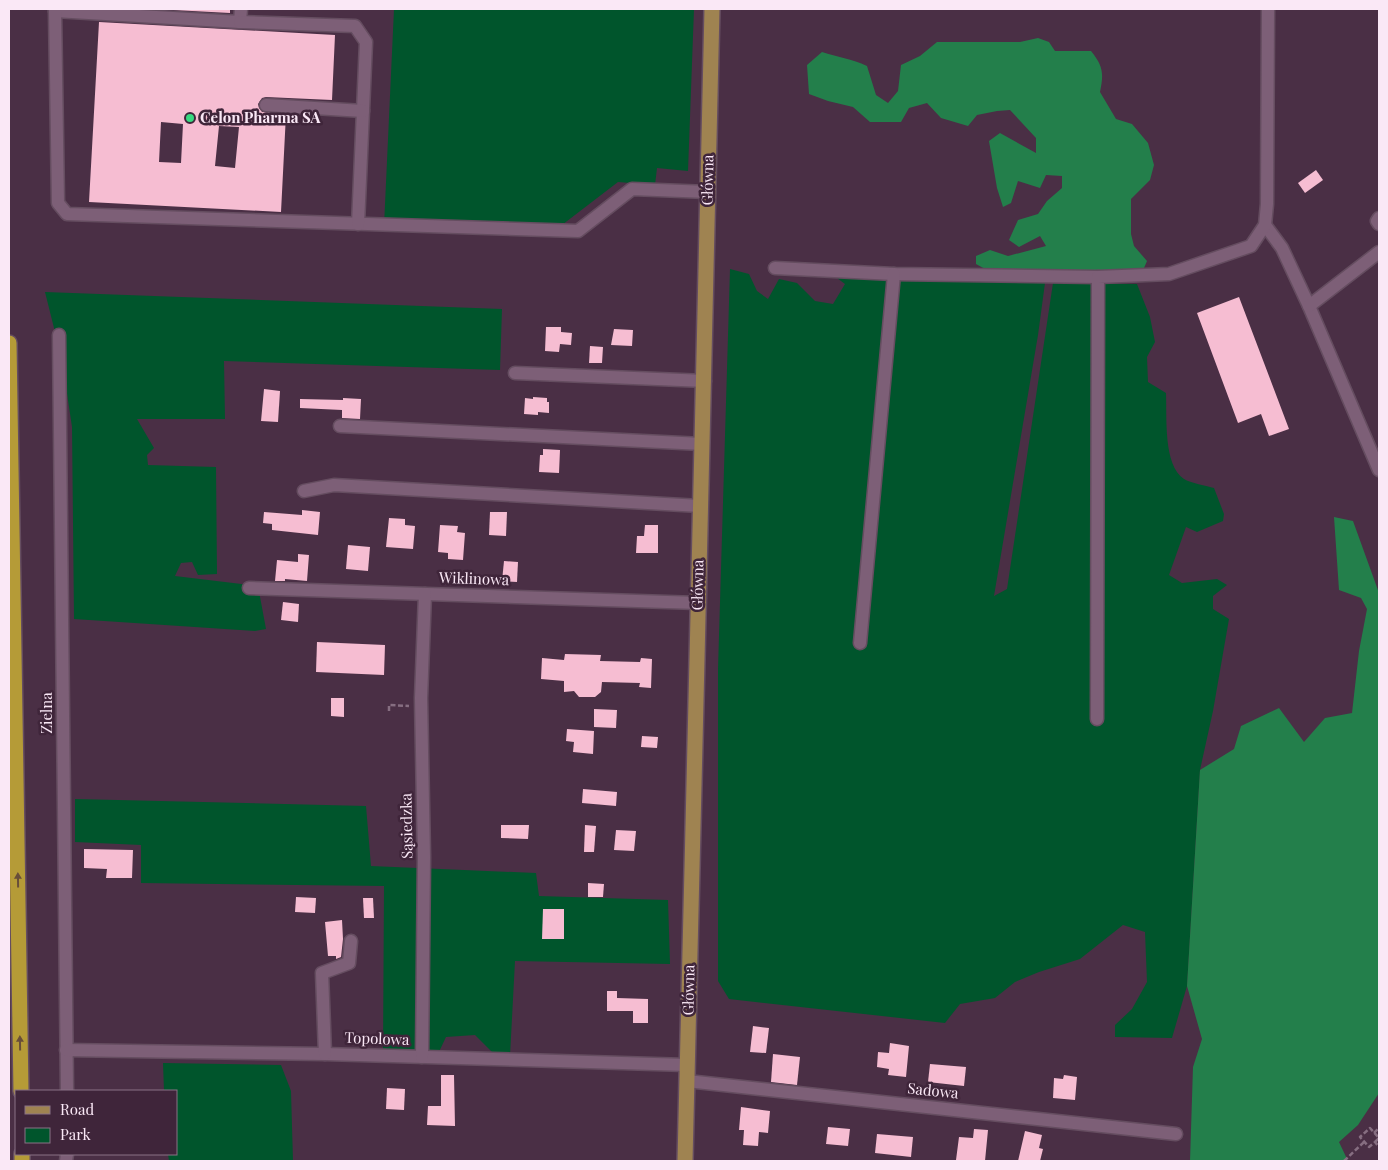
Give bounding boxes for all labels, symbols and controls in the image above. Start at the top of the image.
place label: Celon Pharma SA [200,107,322,127]
marker: Celon Pharma SA [184,112,196,124]
street label: Główna [697,154,717,206]
street label: Główna [687,559,707,611]
street label: Wiklinowa [438,567,510,589]
street label: Zielna [36,692,56,734]
street label: Sąsiedzka [395,792,417,859]
one-way arrow [14,872,22,888]
street label: Główna [678,964,698,1016]
street label: Topolowa [344,1027,410,1049]
one-way arrow [16,1034,24,1050]
street label: Sadowa [907,1077,960,1103]
legend [15,1090,178,1155]
text: Road [60,1099,94,1119]
text: Park [60,1124,92,1144]

